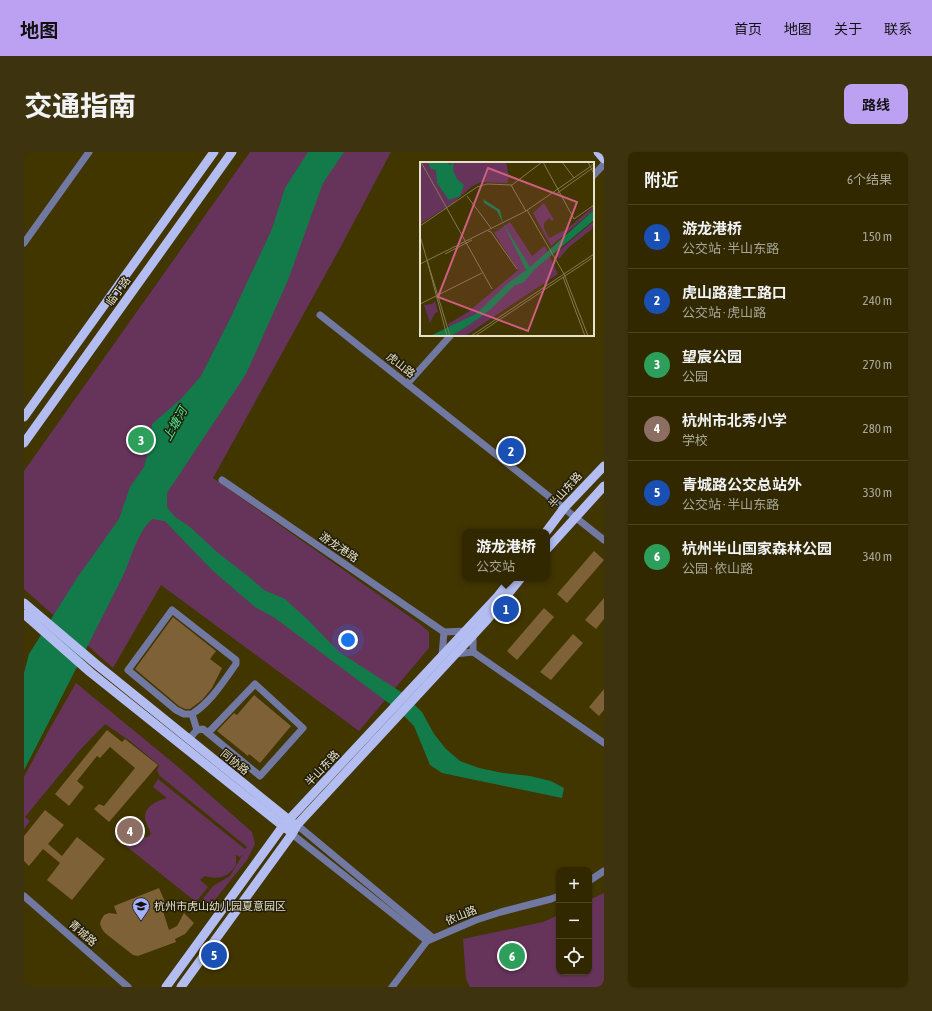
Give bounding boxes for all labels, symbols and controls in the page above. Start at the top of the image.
text: 地图 [20,19,58,41]
text: 首页 [734,21,762,37]
text: 地图 [784,21,812,37]
text: 关于 [834,21,862,37]
text: 联系 [884,21,912,37]
button: 路线 [844,84,908,124]
text: 交通指南 [24,90,136,122]
inset map [420,162,594,336]
text: 附近 [644,170,678,190]
text: 6个结果 [847,172,892,187]
text: 游龙港桥 [682,220,742,237]
text: 1 [654,229,660,244]
text: 150 m [863,229,892,244]
text: 公交站 · 半山东路 [682,241,779,256]
street label: 临丁路 [103,274,133,308]
text: 虎山路建工路口 [682,284,787,301]
text: 2 [654,293,660,308]
text: 240 m [863,293,892,308]
text: 公交站 · 虎山路 [682,305,766,320]
text: 望宸公园 [682,348,742,365]
street label: 虎山路 [384,350,418,380]
text: 3 [654,357,660,372]
text: 270 m [863,357,892,372]
text: 公园 [682,369,708,384]
water label: 上塘河 [160,403,191,443]
text: 杭州市北秀小学 [682,412,787,429]
text: 4 [654,421,660,436]
text: 280 m [863,421,892,436]
pin: 3 [128,425,154,455]
text: 学校 [682,433,708,448]
pin: 2 [498,436,524,466]
street label: 半山东路 [546,470,584,510]
text: 青城路公交总站外 [682,476,802,493]
text: 5 [654,485,660,500]
text: 330 m [863,485,892,500]
text: 公交站 · 半山东路 [682,497,779,512]
popup [462,529,550,581]
street label: 游龙港路 [317,530,361,564]
text: 游龙港桥 [476,538,536,555]
text: 杭州半山国家森林公园 [682,540,832,557]
text: 6 [654,549,660,564]
text: 340 m [863,549,892,564]
text: 公交站 [476,559,515,574]
text: 公园 · 依山路 [682,561,753,576]
pin: 1 [493,594,519,624]
your location [338,630,358,650]
street label: 同协路 [218,747,252,777]
street label: 半山东路 [303,748,341,788]
pin: 4 [117,816,143,846]
map controls [556,867,592,975]
button: + [556,867,592,903]
school or university icon: 杭州市虎山幼儿园夏意园区 [131,896,151,921]
place label: 杭州市虎山幼儿园夏意园区 [154,900,286,912]
street label: 依山路 [443,903,479,927]
button: − [556,903,592,939]
street label: 青城路 [67,918,99,948]
button: locate [556,939,592,975]
pin: 5 [201,940,227,970]
pin: 6 [499,941,525,971]

